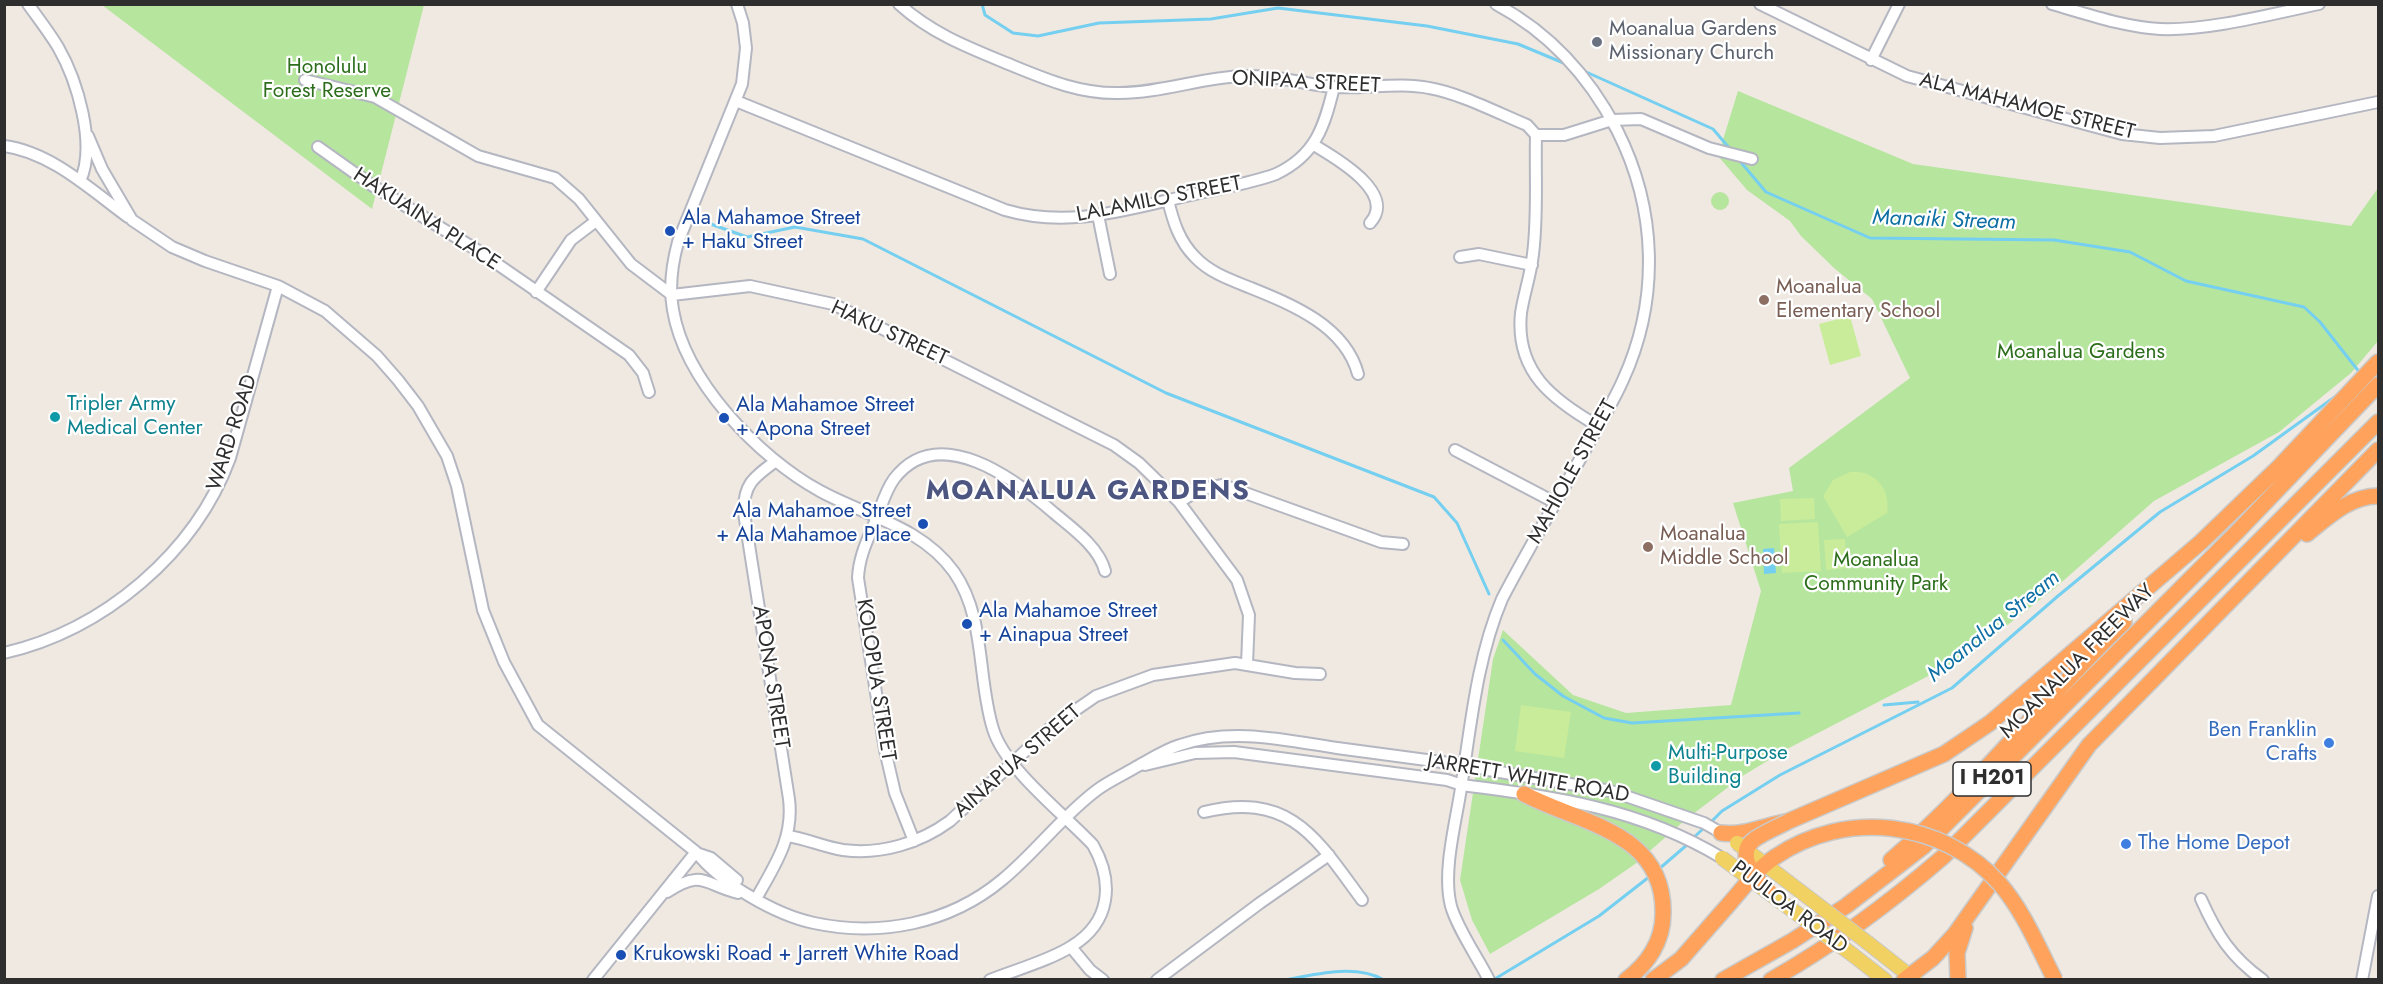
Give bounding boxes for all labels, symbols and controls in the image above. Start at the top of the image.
place label: Moanalua Gardens Missionary Church [1609,17,1777,67]
marker: Moanalua Gardens Missionary Church [1590,35,1604,49]
park label: Honolulu Forest Reserve [263,55,391,105]
street label: ONIPAA STREET [1231,67,1381,99]
street label: ALA MAHAMOE STREET [1917,68,2137,146]
street label: HAKUAINA PLACE [348,163,504,277]
street label: LALAMILO STREET [1074,172,1244,228]
water label: Manaiki Stream [1872,205,2016,237]
place label: Ala Mahamoe Street + Haku Street [682,206,860,256]
marker: Ala Mahamoe Street + Haku Street [663,224,677,238]
place label: Moanalua Elementary School [1776,275,1940,325]
marker: Moanalua Elementary School [1757,293,1771,307]
street label: HAKU STREET [827,296,951,372]
park label: Moanalua Gardens [1997,340,2165,366]
street label: WARD ROAD [202,372,264,494]
place label: Tripler Army Medical Center [67,392,203,442]
place label: Ala Mahamoe Street + Apona Street [736,393,914,443]
street label: MAHIOLE STREET [1523,396,1623,548]
marker: Tripler Army Medical Center [48,410,62,424]
marker: Ala Mahamoe Street + Apona Street [717,411,731,425]
district label: MOANALUA GARDENS [926,476,1250,508]
place label: Ala Mahamoe Street + Ala Mahamoe Place [716,499,911,549]
marker: Ala Mahamoe Street + Ala Mahamoe Place [916,517,930,531]
place label: Moanalua Middle School [1660,522,1789,572]
marker: Moanalua Middle School [1641,540,1655,554]
park label: Moanalua Community Park [1804,548,1948,598]
water label: Moanalua Stream [1922,565,2066,689]
street label: MOANALUA FREEWAY [1996,580,2160,744]
street label: KOLOPUA STREET [850,597,900,763]
place label: Ala Mahamoe Street + Ainapua Street [979,599,1157,649]
street label: APONA STREET [746,604,794,750]
marker: Ala Mahamoe Street + Ainapua Street [960,617,974,631]
street label: AINAPUA STREET [949,700,1087,824]
place label: Ben Franklin Crafts [2208,718,2317,768]
marker: Ben Franklin Crafts [2322,736,2336,750]
place label: Multi-Purpose Building [1668,741,1788,791]
street label: JARRETT WHITE ROAD [1425,749,1631,809]
marker: Multi-Purpose Building [1649,759,1663,773]
road number: I H201 [1953,762,2031,796]
place label: The Home Depot [2138,831,2289,857]
marker: The Home Depot [2119,837,2133,851]
street label: PUULOA ROAD [1726,856,1852,960]
place label: Krukowski Road + Jarrett White Road [633,942,959,968]
marker: Krukowski Road + Jarrett White Road [614,948,628,962]

